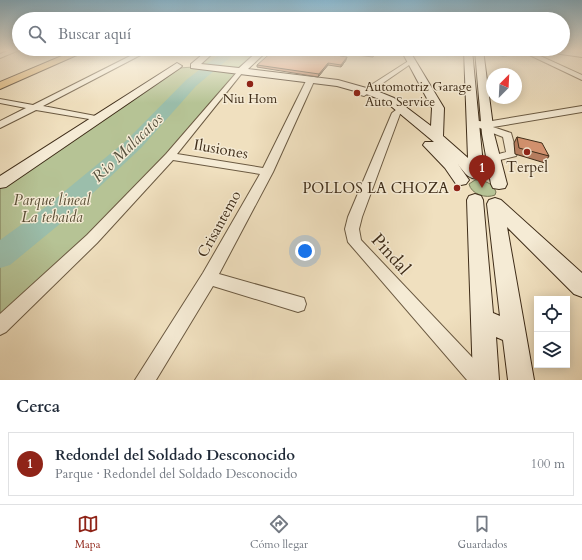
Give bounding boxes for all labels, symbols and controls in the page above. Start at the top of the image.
search box [12,12,570,56]
icon: search [26,23,48,45]
text: Buscar aquí [58,24,131,44]
north arrow [486,68,522,104]
place label: Automotriz Garage Auto Service [365,78,472,111]
marker: Niu Hom [245,79,255,89]
marker: Automotriz Garage Auto Service [352,88,362,98]
place label: Niu Hom [223,90,277,108]
water label: Rio Malacatos [87,108,169,187]
street label: Ilusiones [192,134,250,164]
marker: Terpel [522,147,532,157]
pin: 1 [469,155,495,188]
place label: Terpel [506,157,548,177]
place label: POLLOS LA CHOZA [302,178,449,198]
marker: POLLOS LA CHOZA [452,183,462,193]
street label: Crisantemo [192,187,246,261]
park label: Parque lineal La tebaida [14,190,91,227]
street label: Pindal [365,228,416,281]
your location [295,241,315,261]
map controls [534,296,570,368]
button: locate [534,296,570,332]
button: layers [534,332,570,368]
text: Cerca [16,395,60,418]
text: Redondel del Soldado Desconocido [55,445,295,465]
text: 1 [27,455,33,473]
text: 100 m [531,455,565,473]
text: Parque · Redondel del Soldado Desconocido [55,465,297,483]
tab: Mapa [75,513,100,552]
tab: Cómo llegar [250,513,308,552]
tab: Guardados [458,513,507,552]

